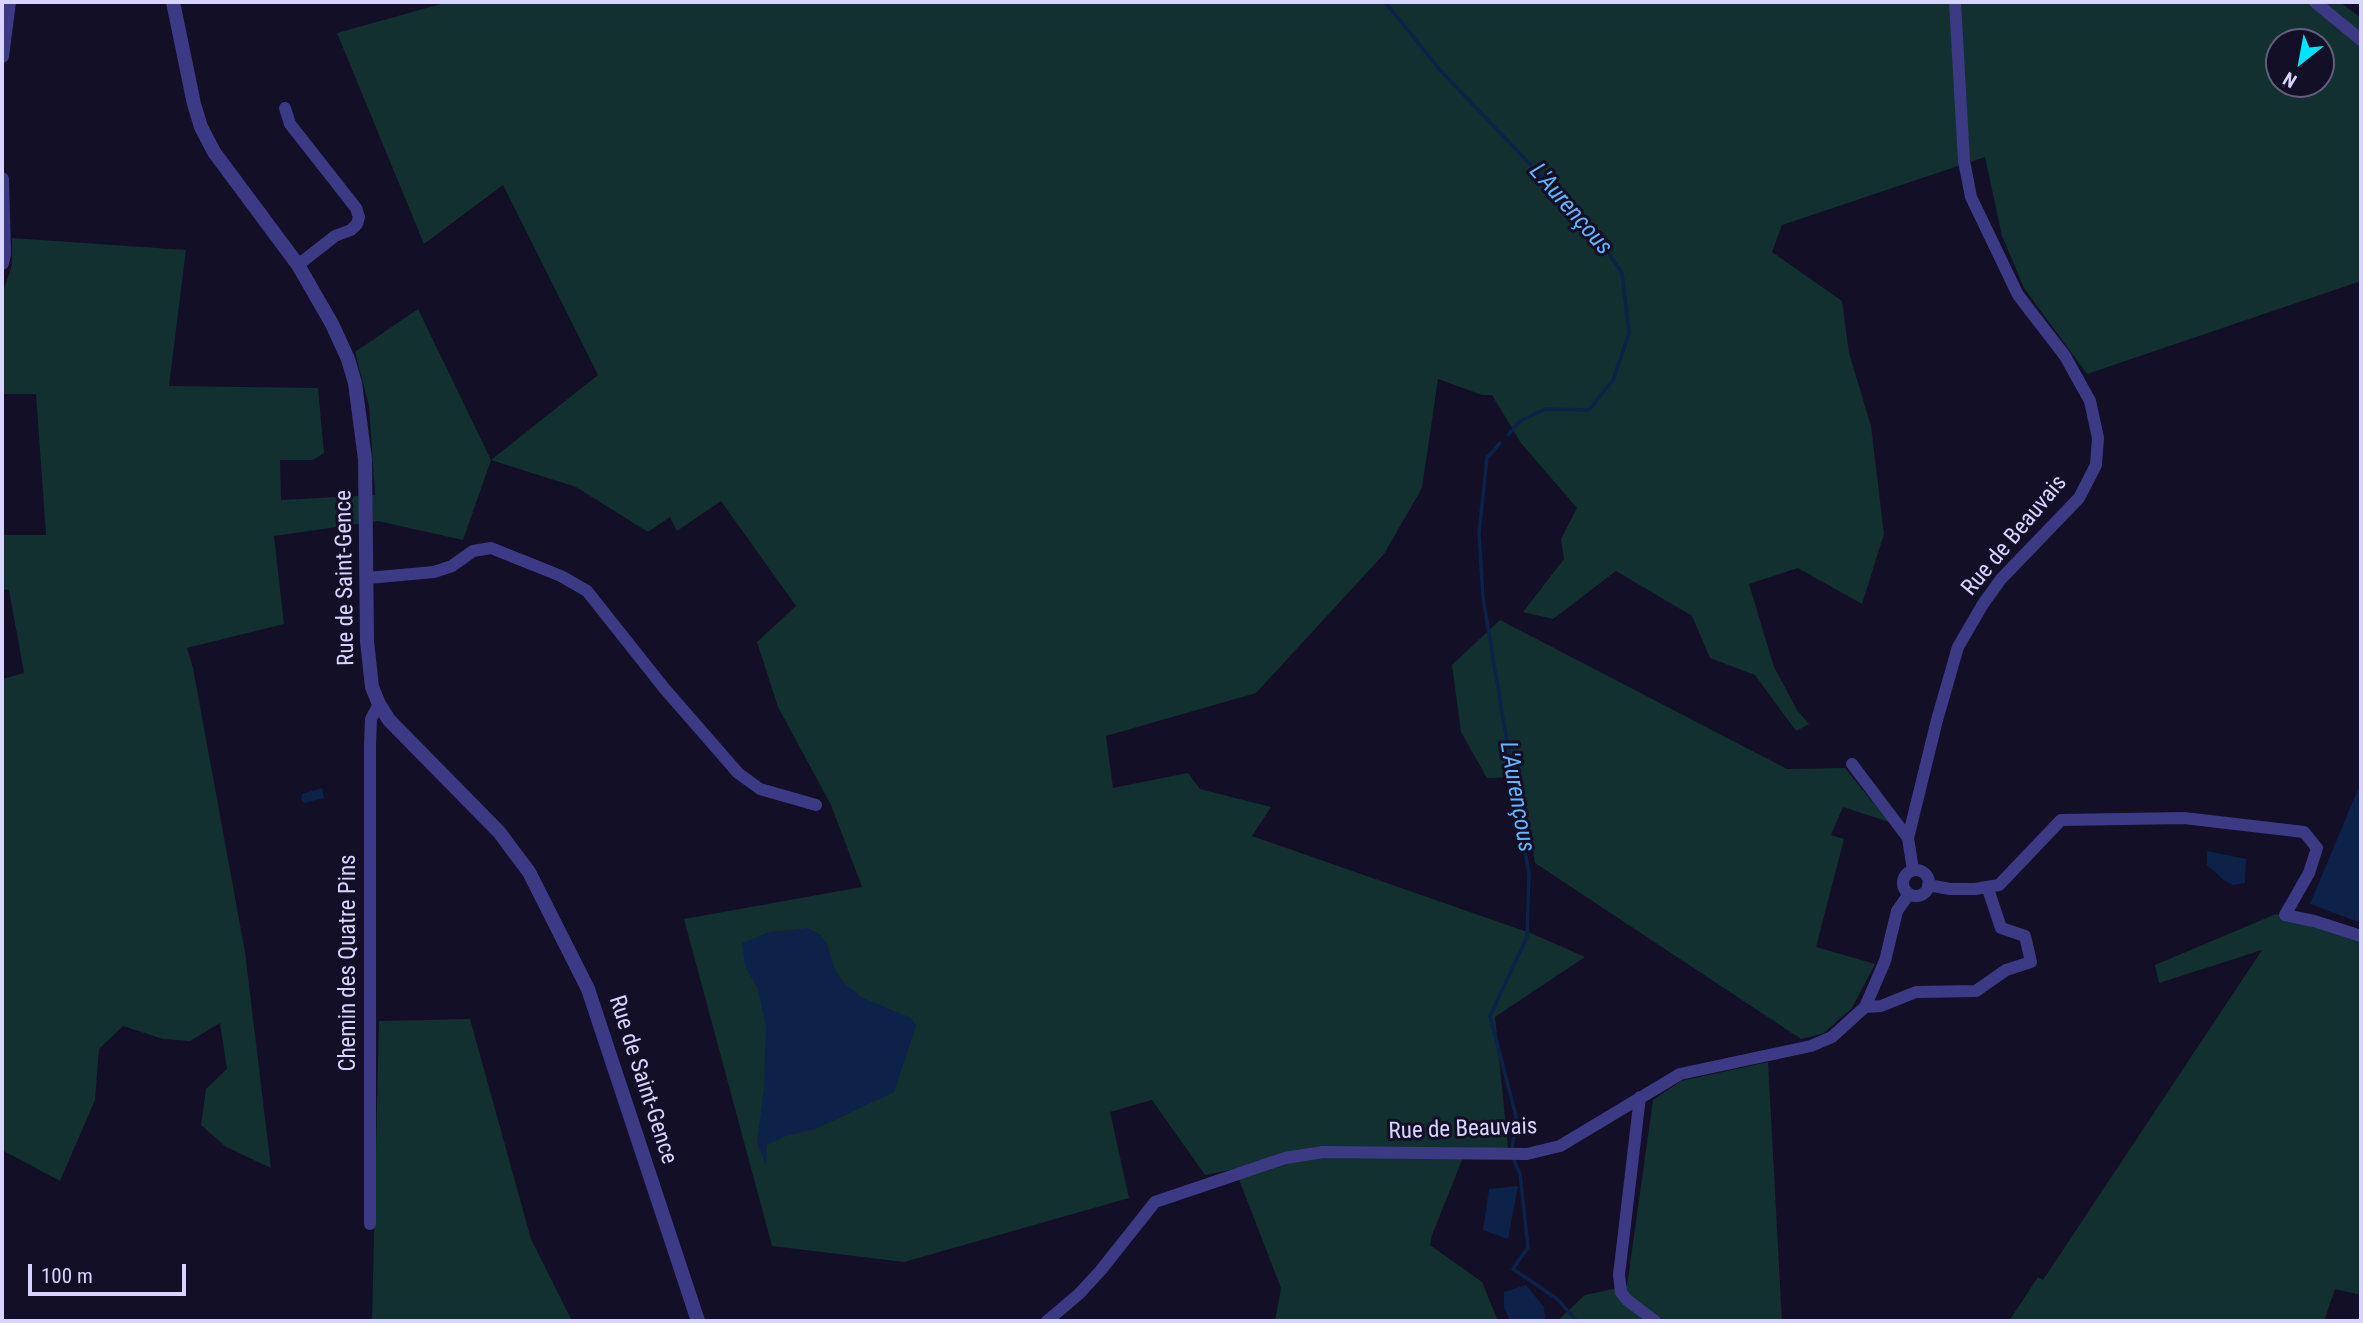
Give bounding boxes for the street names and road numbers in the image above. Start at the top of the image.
street label: Rue de Beauvais [1957,470,2073,602]
street label: Rue de Saint-Gence [331,490,361,666]
street label: Chemin des Quatre Pins [335,854,363,1072]
street label: Rue de Saint-Gence [602,992,682,1168]
street label: Rue de Beauvais [1388,1114,1538,1146]

